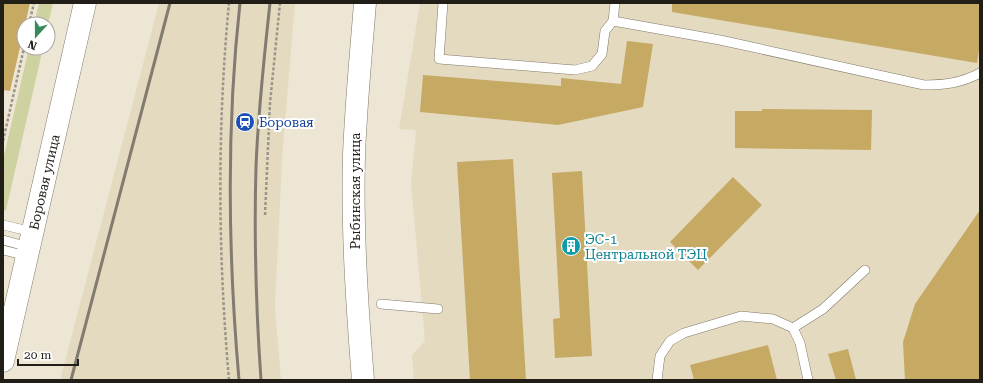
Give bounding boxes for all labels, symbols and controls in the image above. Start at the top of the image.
north arrow [16,16,56,56]
text: N [26,37,39,52]
station icon: Боровая [234,111,256,133]
place label: Боровая [259,115,314,130]
street label: Боровая улица [26,133,63,231]
street label: Рыбинская улица [348,133,363,249]
place label: ЭС-1 Центральной ТЭЦ [585,232,707,262]
building icon: ЭС-1 Центральной ТЭЦ [560,235,582,257]
scale bar [18,341,78,367]
text: 20 m [24,348,51,362]

